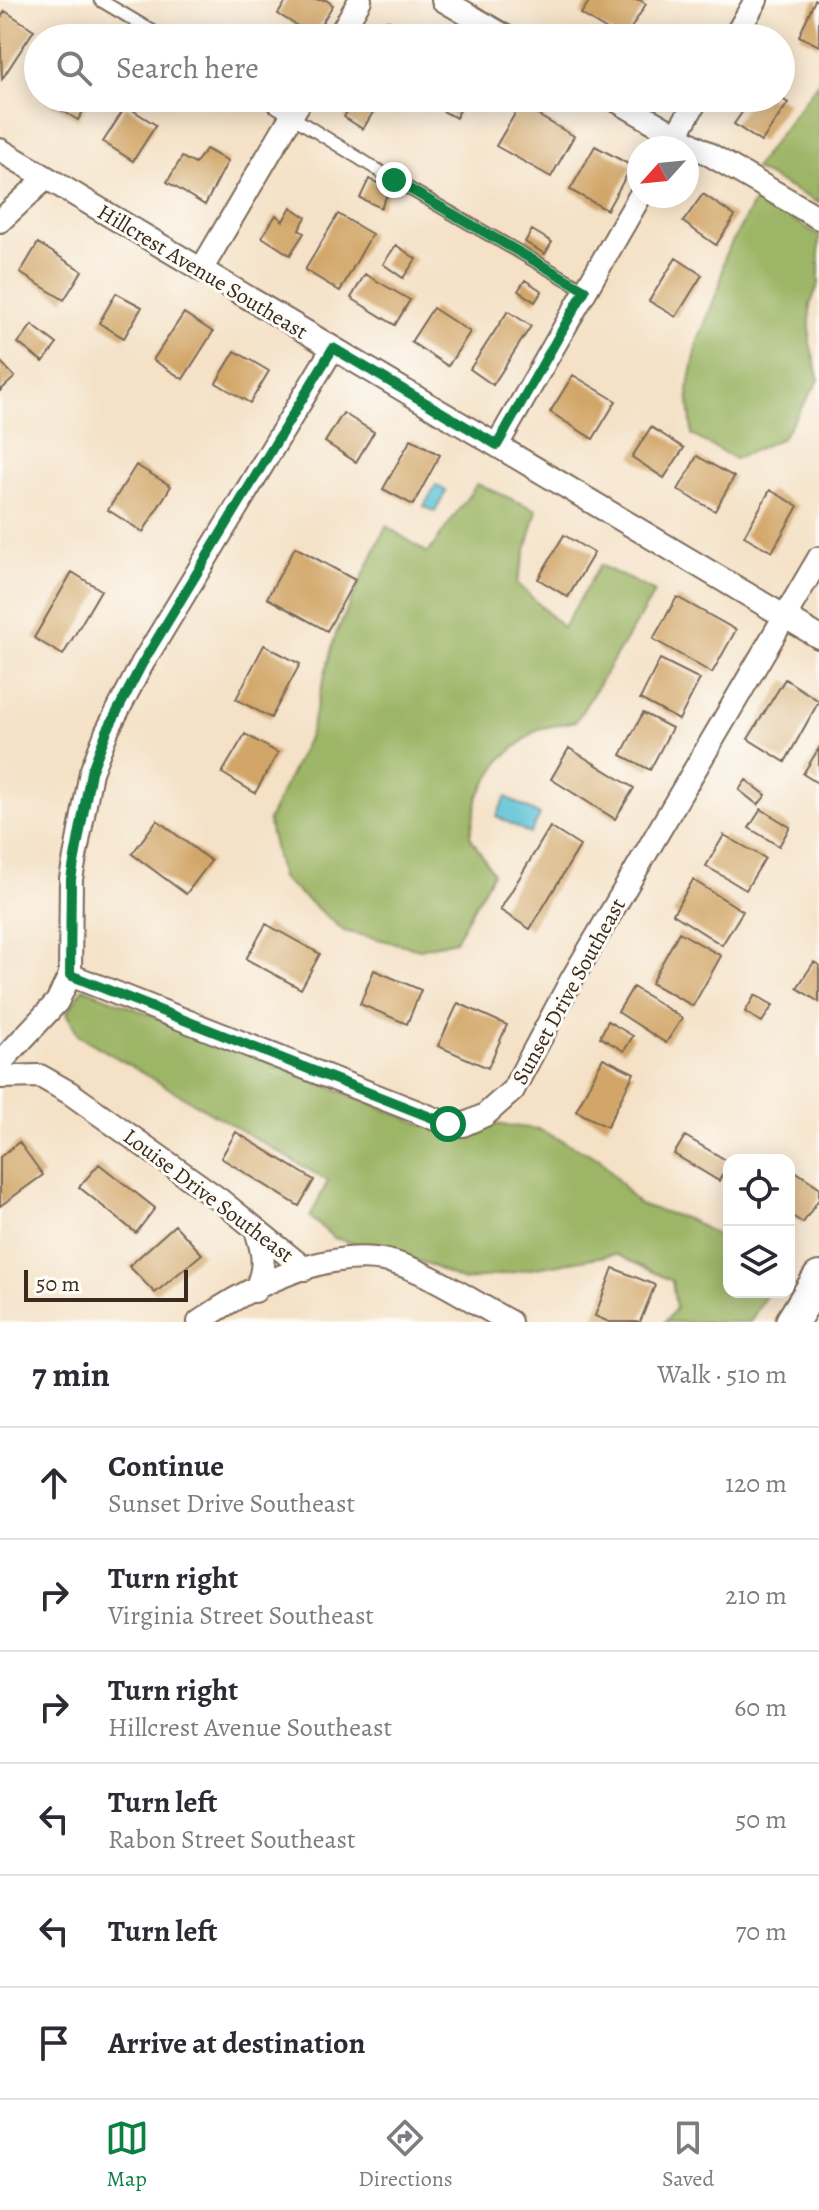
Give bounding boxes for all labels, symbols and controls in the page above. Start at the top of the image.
search box [24,24,795,112]
icon: search [52,46,96,90]
text: Search here [116,48,259,88]
north arrow [627,136,699,208]
route end [376,162,412,198]
street label: Hillcrest Avenue Southeast [92,197,313,347]
street label: Sunset Drive Southeast [505,893,633,1090]
route start [430,1106,466,1142]
street label: Louise Drive Southeast [117,1122,300,1270]
map controls [723,1154,795,1298]
button: locate [723,1154,795,1226]
button: layers [723,1226,795,1298]
scale bar [24,1266,188,1302]
text: 50 m [36,1269,80,1299]
text: 7 min [32,1351,110,1398]
text: Walk · 510 m [657,1357,787,1392]
text: Continue [108,1446,224,1486]
icon: ahead [32,1461,76,1505]
text: 120 m [725,1466,787,1501]
text: Sunset Drive Southeast [108,1486,355,1521]
text: Turn right [108,1558,238,1598]
icon: right [32,1573,76,1617]
text: 210 m [725,1578,787,1613]
text: Virginia Street Southeast [108,1598,374,1633]
text: Turn right [108,1670,238,1710]
icon: right [32,1685,76,1729]
text: 60 m [734,1690,787,1725]
text: Hillcrest Avenue Southeast [108,1710,392,1745]
text: Turn left [108,1782,217,1822]
icon: left [32,1797,76,1841]
text: 50 m [735,1802,787,1837]
text: Rabon Street Southeast [108,1822,356,1857]
icon: left [32,1909,76,1953]
text: Turn left [108,1911,217,1951]
text: 70 m [735,1914,787,1949]
icon: arrive [32,2021,76,2065]
text: Arrive at destination [108,2023,365,2063]
tab: Map [105,2116,149,2194]
tab: Directions [358,2116,453,2194]
tab: Saved [662,2116,714,2194]

